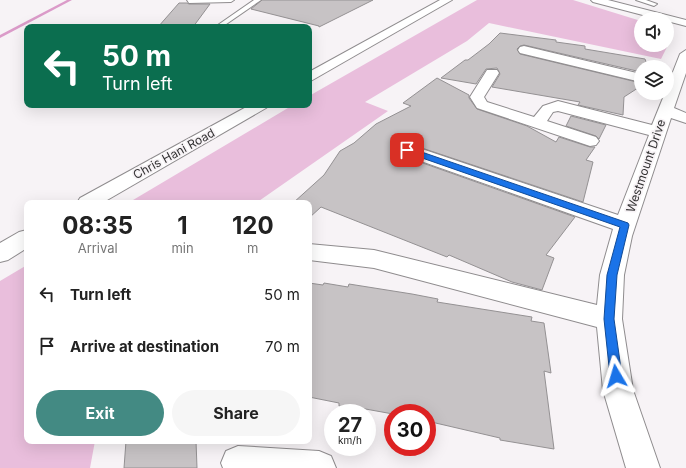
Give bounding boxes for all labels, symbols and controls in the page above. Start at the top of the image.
map controls [634,12,674,100]
button: sound [634,12,674,52]
text: 50 m [102,39,171,73]
icon: left [36,40,88,92]
button: layers [634,60,674,100]
text: Turn left [102,73,172,94]
street label: Westmount Drive [623,117,668,214]
street label: Chris Hani Road [130,125,217,182]
pin [390,133,424,167]
icon: arrive [396,139,418,161]
text: 08:35 [62,211,133,240]
text: 1 [177,211,188,240]
text: 120 [232,211,274,240]
text: Arrival [78,240,118,256]
text: min [171,240,194,256]
text: m [247,240,258,256]
icon: left [36,283,58,305]
text: Turn left [70,285,131,304]
text: 50 m [264,285,300,304]
icon: arrive [36,335,58,357]
text: Arrive at destination [70,337,219,356]
text: 70 m [265,337,300,356]
position arrow [595,355,637,397]
button: Exit [36,390,164,436]
button: Share [172,390,300,436]
speed limit sign: 30 [384,404,436,456]
text: 27 [338,413,362,437]
text: km/h [338,434,362,446]

